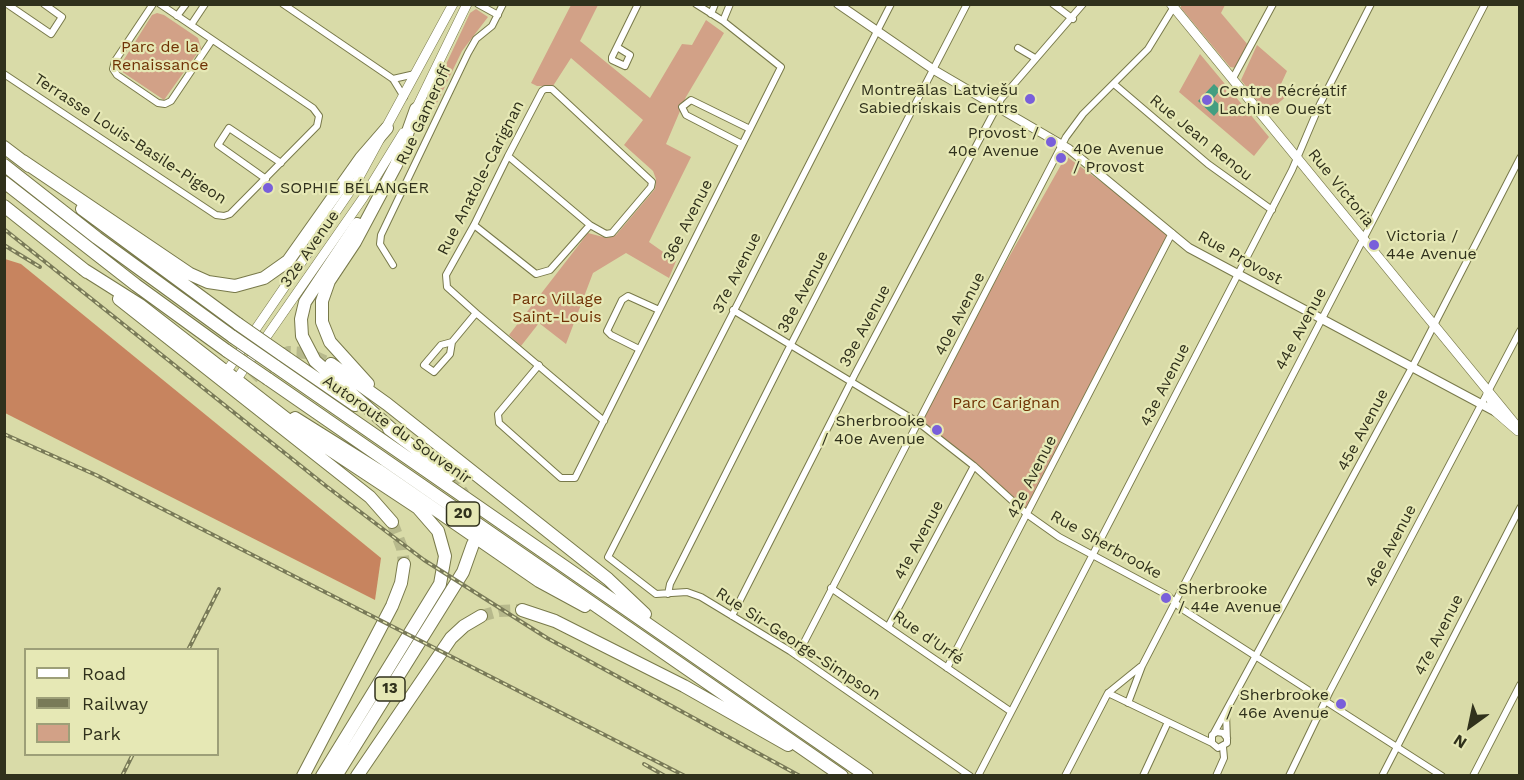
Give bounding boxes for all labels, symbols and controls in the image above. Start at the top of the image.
park label: Parc de la Renaissance [112,37,208,75]
street label: Rue Gameroff [392,62,456,168]
street label: Terrasse Louis-Basile-Pigeon [30,69,230,209]
place label: Montreālas Latviešu Sabiedriskais Centrs [859,80,1018,118]
place label: Centre Récréatif Lachine Ouest [1219,81,1347,119]
street label: Rue Jean Renou [1146,91,1256,185]
marker: Montreālas Latviešu Sabiedriskais Centrs [1023,92,1037,106]
marker: Centre Récréatif Lachine Ouest [1200,93,1214,107]
street label: Rue Anatole-Carignan [434,97,528,259]
place label: Provost / 40e Avenue [948,123,1039,161]
marker: Provost / 40e Avenue [1044,135,1058,149]
place label: 40e Avenue / Provost [1073,139,1164,177]
street label: Rue Victoria [1304,145,1378,231]
marker: 40e Avenue / Provost [1054,151,1068,165]
street label: 36e Avenue [659,176,717,266]
place label: SOPHIE BÉLANGER [280,178,429,198]
marker: SOPHIE BÉLANGER [261,181,275,195]
street label: 32e Avenue [276,207,344,291]
place label: Victoria / 44e Avenue [1386,226,1477,264]
street label: Rue Provost [1194,227,1286,289]
street label: 37e Avenue [708,229,766,317]
marker: Victoria / 44e Avenue [1367,238,1381,252]
street label: 38e Avenue [773,248,833,336]
street label: 40e Avenue [931,269,989,359]
street label: 39e Avenue [835,282,895,370]
street label: 44e Avenue [1271,284,1331,374]
park label: Parc Village Saint-Louis [512,289,602,327]
street label: 43e Avenue [1136,340,1194,430]
street label: Autoroute du Souvenir [319,371,475,489]
street label: 45e Avenue [1333,386,1393,474]
park label: Parc Carignan [952,393,1060,413]
place label: Sherbrooke / 40e Avenue [822,411,925,449]
marker: Sherbrooke / 40e Avenue [930,423,944,437]
street label: 42e Avenue [1003,432,1061,522]
street label: 41e Avenue [890,497,948,583]
street label: 46e Avenue [1361,501,1421,591]
road number: 20 [446,502,480,526]
street label: Rue Sherbrooke [1047,506,1165,584]
place label: Sherbrooke / 44e Avenue [1178,579,1281,617]
street label: Rue Sir-George-Simpson [712,583,884,705]
marker: Sherbrooke / 44e Avenue [1159,591,1173,605]
street label: 47e Avenue [1410,591,1468,679]
street label: Rue d'Urfé [889,607,967,669]
legend [24,648,219,756]
text: Road [82,663,126,684]
road number: 13 [375,677,405,701]
place label: Sherbrooke / 46e Avenue [1226,685,1329,723]
text: Railway [82,693,148,714]
north arrow [1440,696,1500,756]
marker: Sherbrooke / 46e Avenue [1334,697,1348,711]
text: Park [82,723,121,744]
text: N [1450,730,1470,753]

